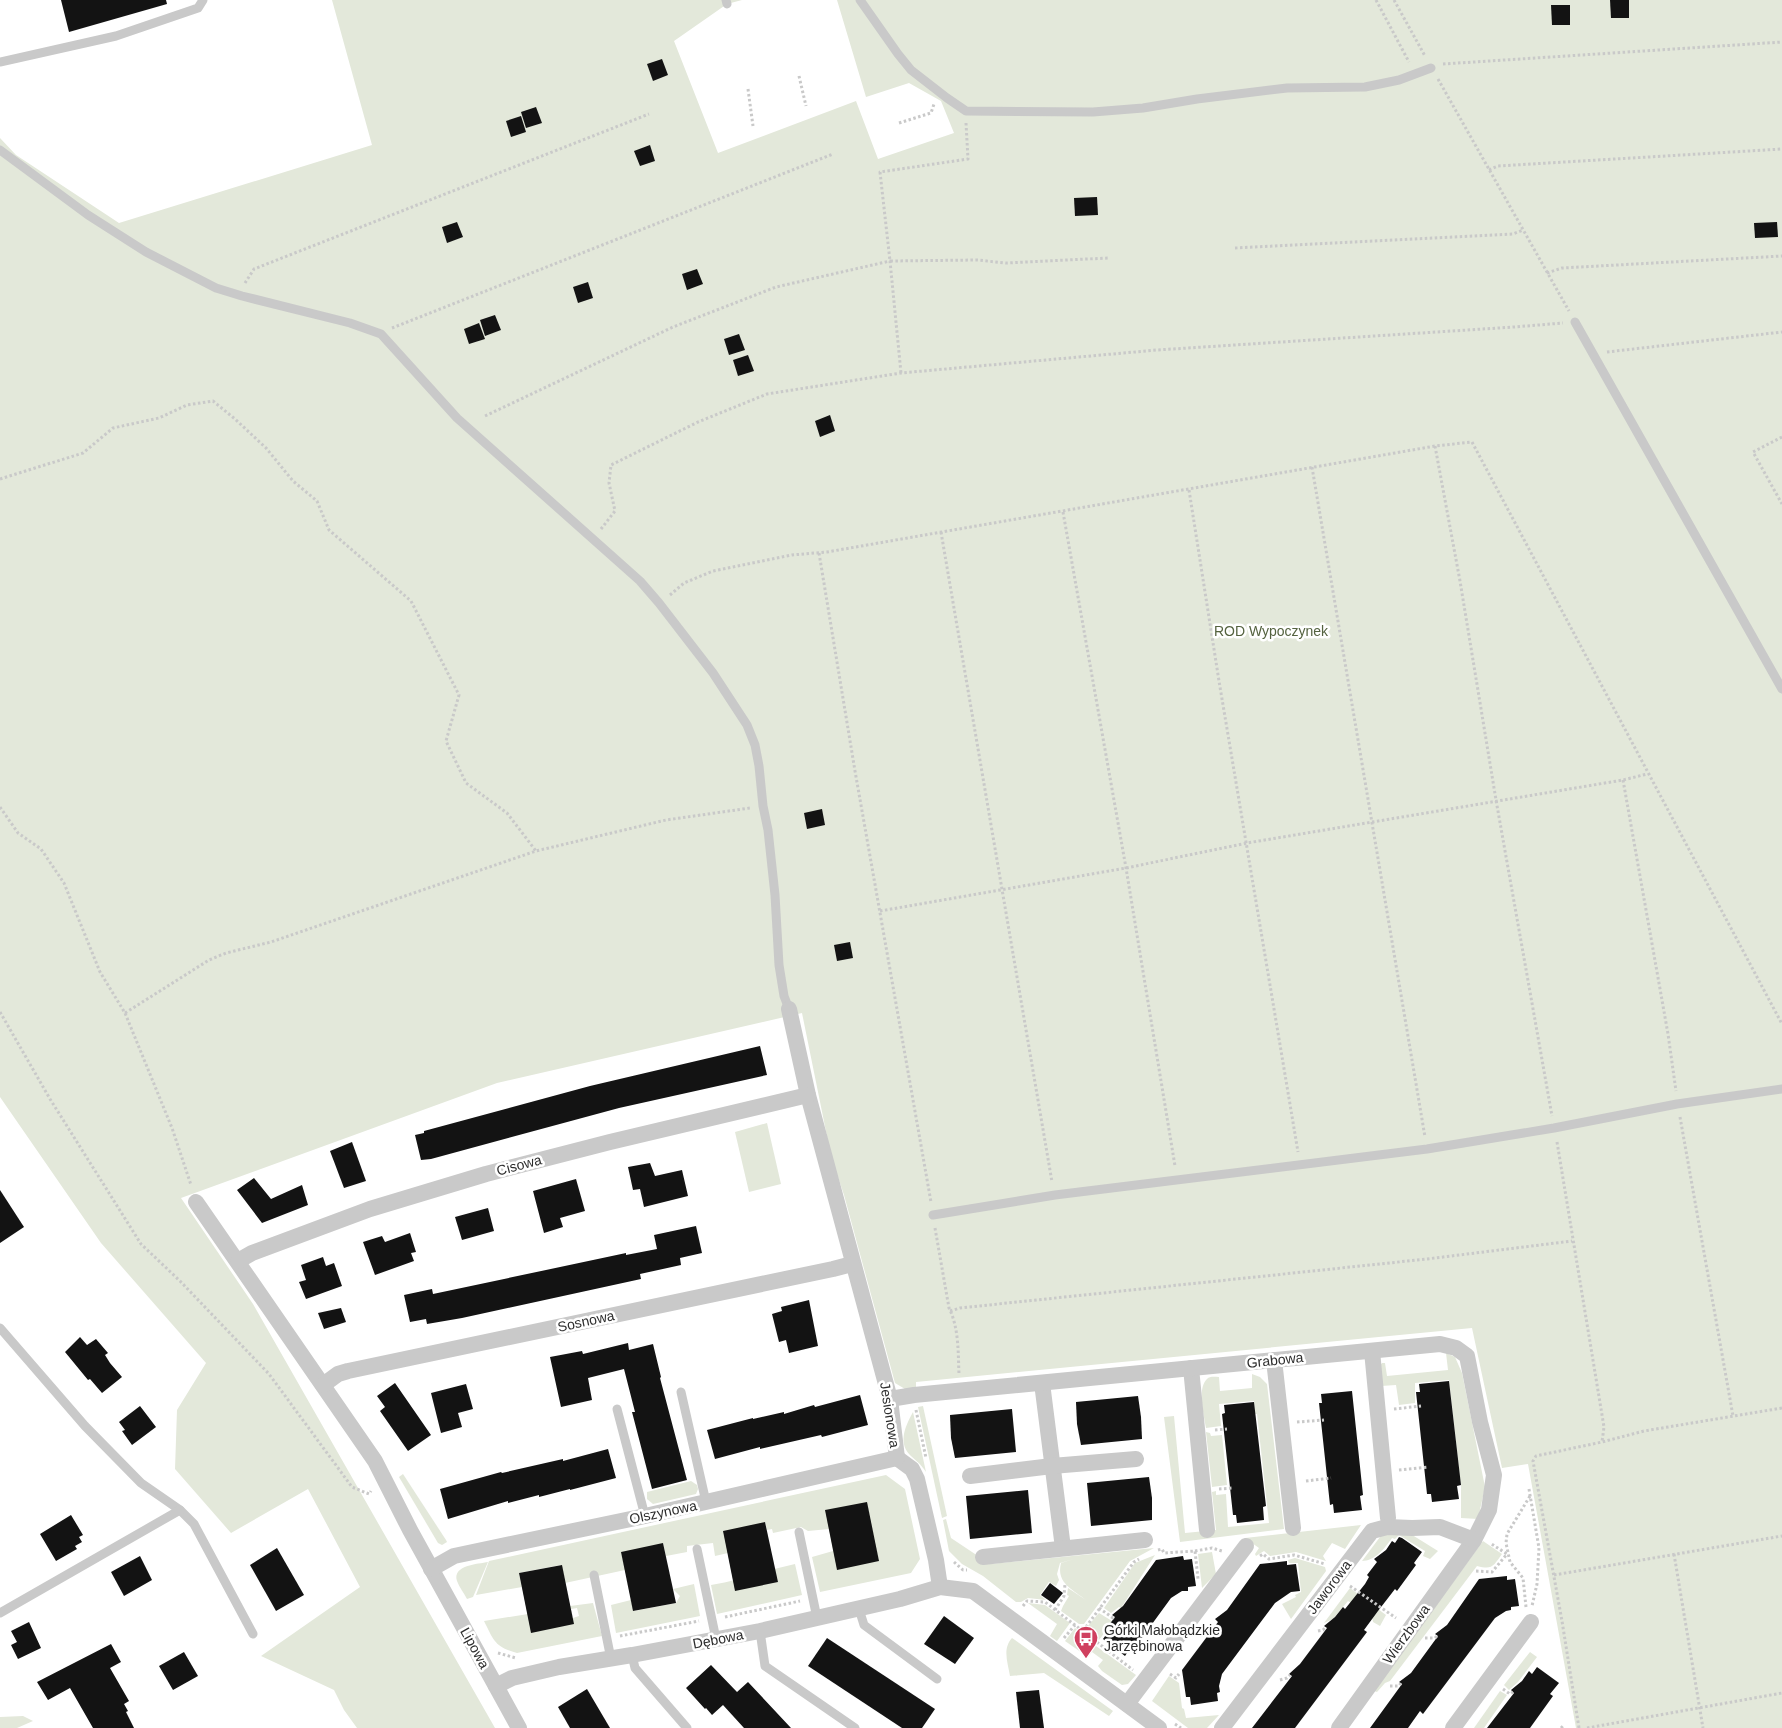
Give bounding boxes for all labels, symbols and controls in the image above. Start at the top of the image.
park label: ROD Wypoczynek [1214,623,1329,639]
street label: Cisowa [495,1151,543,1179]
street label: Sosnowa [556,1307,616,1335]
street label: Grabowa [1246,1349,1304,1371]
street label: Jesionowa [877,1381,903,1449]
street label: Olszynowa [628,1497,698,1527]
street label: Jaworowa [1304,1557,1354,1617]
street label: Wierzbowa [1379,1601,1433,1667]
place label: Górki Małobądzkie Jarzębinowa [1104,1622,1220,1654]
street label: Lipowa [457,1625,493,1671]
bus stop icon: Górki Małobądzkie Jarzębinowa [1073,1625,1099,1659]
street label: Dębowa [691,1626,745,1652]

